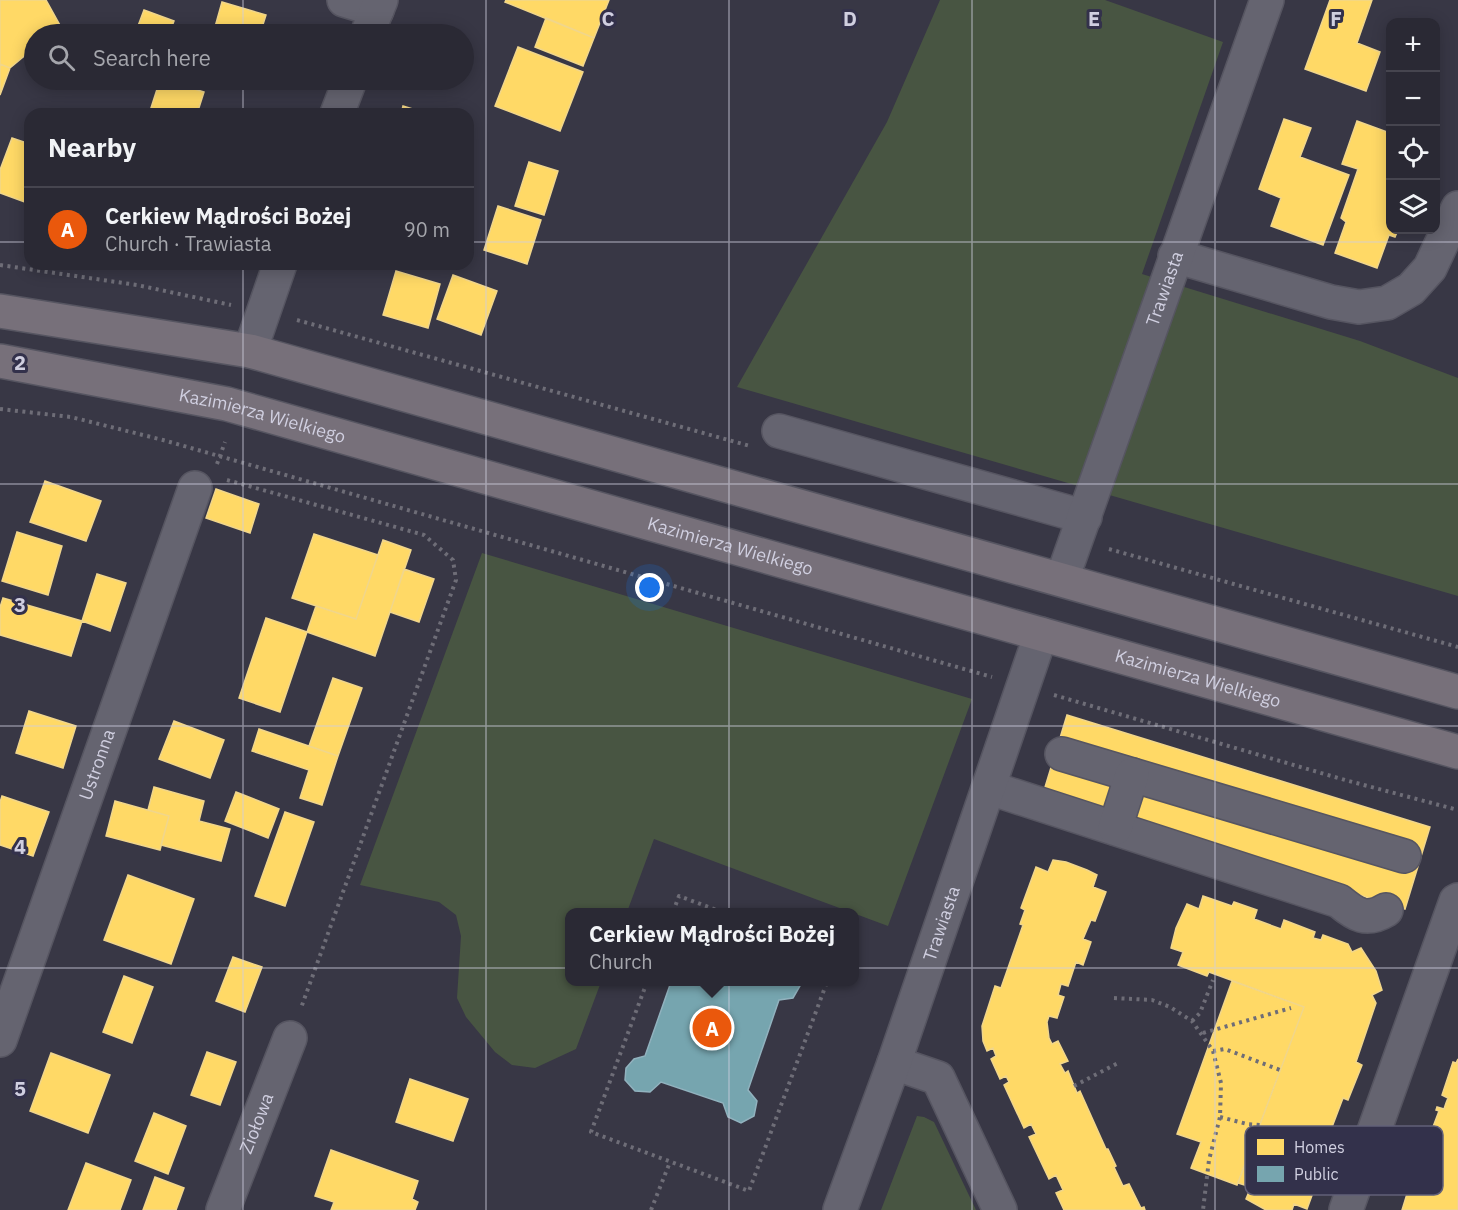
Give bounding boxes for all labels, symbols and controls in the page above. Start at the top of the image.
text: C [601,5,615,32]
text: D [843,5,857,32]
text: E [1088,5,1100,32]
text: F [1330,5,1342,32]
map controls [1386,18,1440,234]
button: + [1386,18,1440,72]
search box [24,24,474,90]
icon: search [45,41,78,74]
text: Search here [93,43,211,72]
button: − [1386,72,1440,126]
button: locate [1386,126,1440,180]
text: Nearby [48,130,136,164]
button: layers [1386,180,1440,234]
text: Cerkiew Mądrości Bożej [105,201,351,230]
text: A [61,216,74,243]
text: 90 m [404,216,450,243]
text: Church · Trawiasta [105,230,272,257]
street label: Trawiasta [1140,247,1188,329]
text: 2 [14,349,26,376]
street label: Kazimierza Wielkiego [177,383,348,448]
street label: Kazimierza Wielkiego [645,511,816,580]
your location [635,573,664,602]
text: 3 [14,591,26,618]
street label: Kazimierza Wielkiego [1112,644,1284,712]
street label: Ustronna [74,725,120,803]
text: 4 [14,833,26,860]
street label: Trawiasta [918,882,965,964]
popup [565,908,859,986]
text: Cerkiew Mądrości Bożej [589,919,835,948]
text: Church [589,948,653,975]
pin: A [692,1006,732,1050]
text: 5 [14,1075,26,1102]
street label: Ziołowa [234,1089,279,1157]
legend [1245,1126,1443,1195]
text: Homes [1294,1137,1345,1157]
text: Public [1294,1164,1338,1184]

